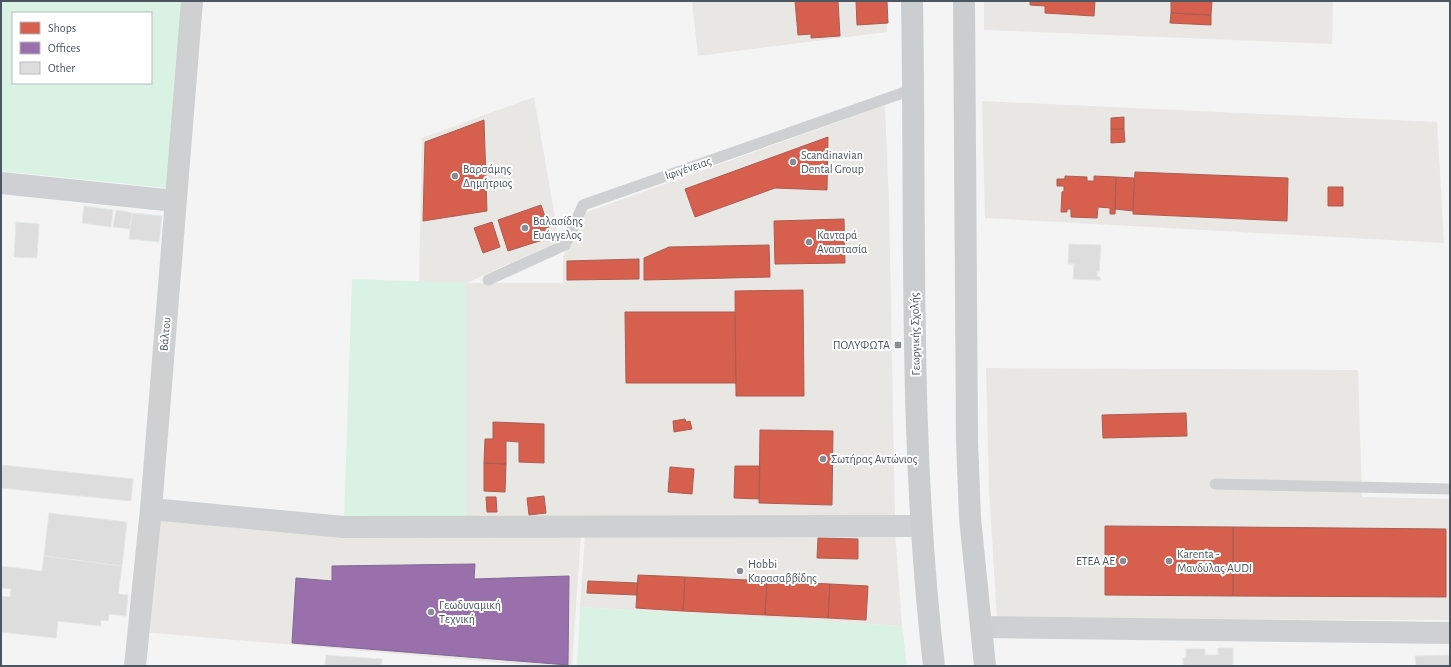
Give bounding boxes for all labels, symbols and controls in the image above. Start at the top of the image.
legend [12,12,152,84]
text: Shops [48,22,76,34]
text: Offices [48,42,81,54]
text: Other [48,62,75,74]
place label: Scandinavian Dental Group [801,149,864,175]
street label: Ιφιγένειας [663,154,713,182]
marker: Scandinavian Dental Group [788,157,798,167]
place label: Βαρσάμης Δημήτριος [463,163,513,190]
marker: Βαρσάμης Δημήτριος [450,171,460,181]
place label: Βαλασίδης Ευάγγελος [533,215,583,242]
marker: Βαλασίδης Ευάγγελος [520,223,530,233]
place label: Κανταρά Αναστασία [817,229,867,255]
marker: Κανταρά Αναστασία [804,237,814,247]
street label: Γεωργικής Σχολής [908,292,923,376]
street label: Βάλτου [158,316,172,351]
place label: ΠΟΛΥΦΩΤΑ [833,339,890,351]
marker: ΠΟΛΥΦΩΤΑ [893,340,903,350]
place label: Σωτήρας Αντώνιος [831,453,918,466]
marker: Σωτήρας Αντώνιος [818,454,828,464]
place label: Karenta - Μανδύλας AUDI [1177,548,1252,575]
place label: ΕΤΕΑ ΑΕ [1076,555,1115,567]
marker: ΕΤΕΑ ΑΕ [1118,556,1128,566]
marker: Karenta - Μανδύλας AUDI [1164,556,1174,566]
place label: Hobbi Καρασαββίδης [748,558,817,585]
marker: Hobbi Καρασαββίδης [735,566,745,576]
place label: Γεωδυναμική Τεχνική [439,599,501,625]
marker: Γεωδυναμική Τεχνική [426,607,436,617]

